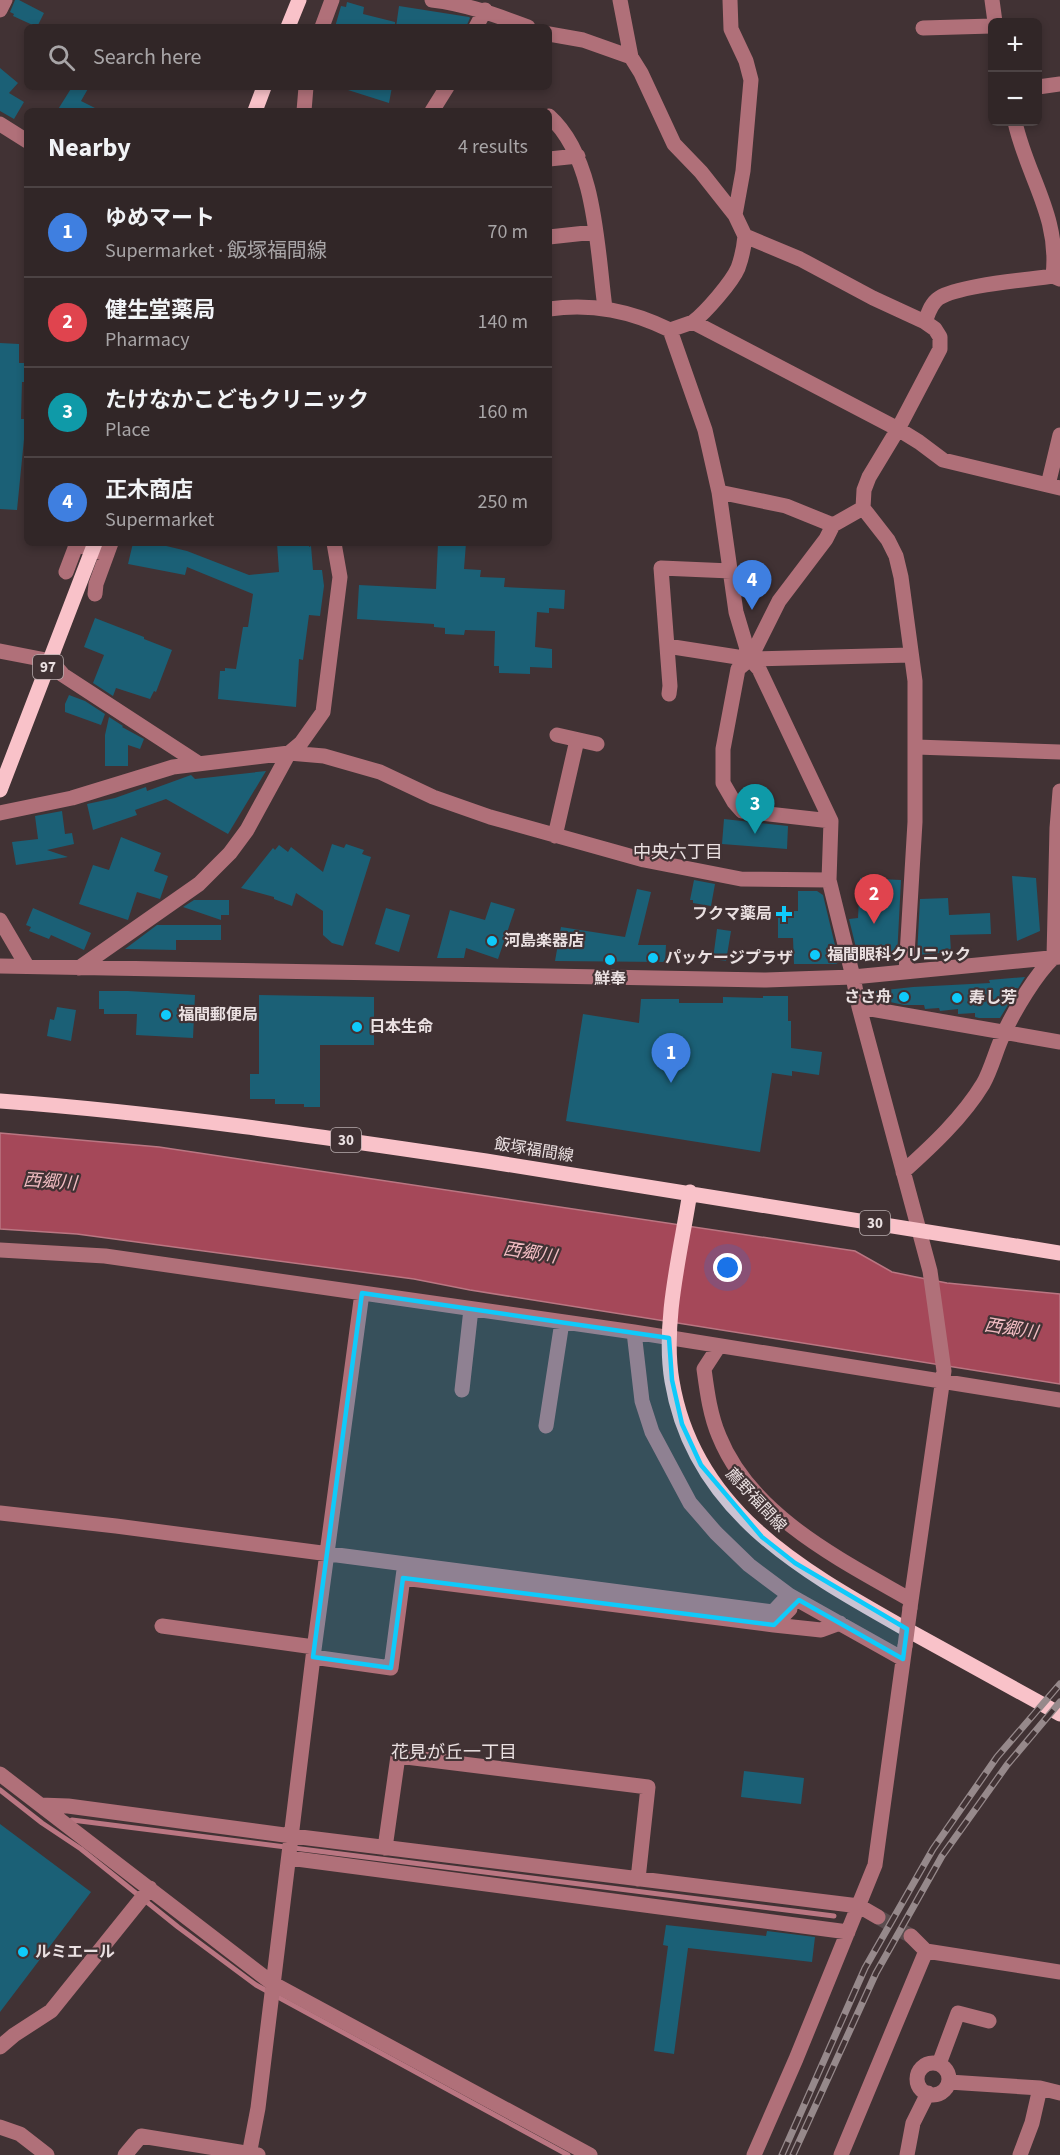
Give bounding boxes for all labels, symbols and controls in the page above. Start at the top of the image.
map controls [988,18,1042,126]
button: + [988,18,1042,72]
search box [24,24,552,90]
icon: search [45,41,78,74]
text: Search here [93,41,201,73]
button: − [988,72,1042,126]
text: Nearby [48,129,131,166]
text: 4 results [458,133,528,161]
text: ゆめマート [105,202,215,234]
text: 1 [62,218,73,246]
text: 70 m [488,218,528,246]
text: Supermarket · 飯塚福間線 [105,237,327,265]
text: 健生堂薬局 [105,294,215,326]
text: 2 [62,308,73,336]
text: 140 m [478,308,528,336]
text: Pharmacy [105,326,189,354]
text: たけなかこどもクリニック [105,384,369,416]
text: 3 [62,398,73,426]
text: 160 m [478,398,528,426]
text: Place [105,416,150,444]
text: 正木商店 [105,474,193,506]
text: 4 [62,488,73,516]
text: 250 m [478,488,528,516]
text: Supermarket [105,506,214,534]
pin: 4 [732,560,771,610]
road number: 97 [33,655,63,679]
pin: 3 [736,784,774,834]
district label: 中央六丁目 [633,840,723,865]
pin: 2 [854,874,894,924]
place label: フクマ薬局 [692,903,772,925]
marker: フクマ薬局 [777,907,791,921]
place label: 河島楽器店 [504,930,584,952]
marker: 河島楽器店 [485,934,499,948]
place label: 福間眼科クリニック [827,944,971,966]
place label: パッケージプラザ [665,947,793,969]
marker: 福間眼科クリニック [808,948,822,962]
marker: パッケージプラザ [646,951,660,965]
marker: 鮮奉 [603,953,617,967]
place label: 鮮奉 [594,968,626,990]
place label: ささ舟 [844,986,892,1008]
place label: 寿し芳 [969,987,1017,1009]
marker: ささ舟 [897,990,911,1004]
marker: 寿し芳 [950,991,964,1005]
place label: 福間郵便局 [178,1004,258,1026]
marker: 福間郵便局 [159,1008,173,1022]
place label: 日本生命 [369,1016,433,1038]
marker: 日本生命 [350,1020,364,1034]
pin: 1 [652,1034,690,1083]
road number: 30 [331,1128,361,1152]
street label: 飯塚福間線 [493,1133,575,1167]
water label: 西郷川 [22,1168,80,1196]
road number: 30 [860,1211,890,1235]
water label: 西郷川 [501,1236,561,1270]
your location [713,1253,742,1282]
water label: 西郷川 [982,1312,1042,1346]
street label: 薦野福間線 [721,1463,791,1537]
district label: 花見が丘一丁目 [391,1740,517,1765]
place label: ルミエール [35,1941,115,1963]
marker: ルミエール [16,1945,30,1959]

